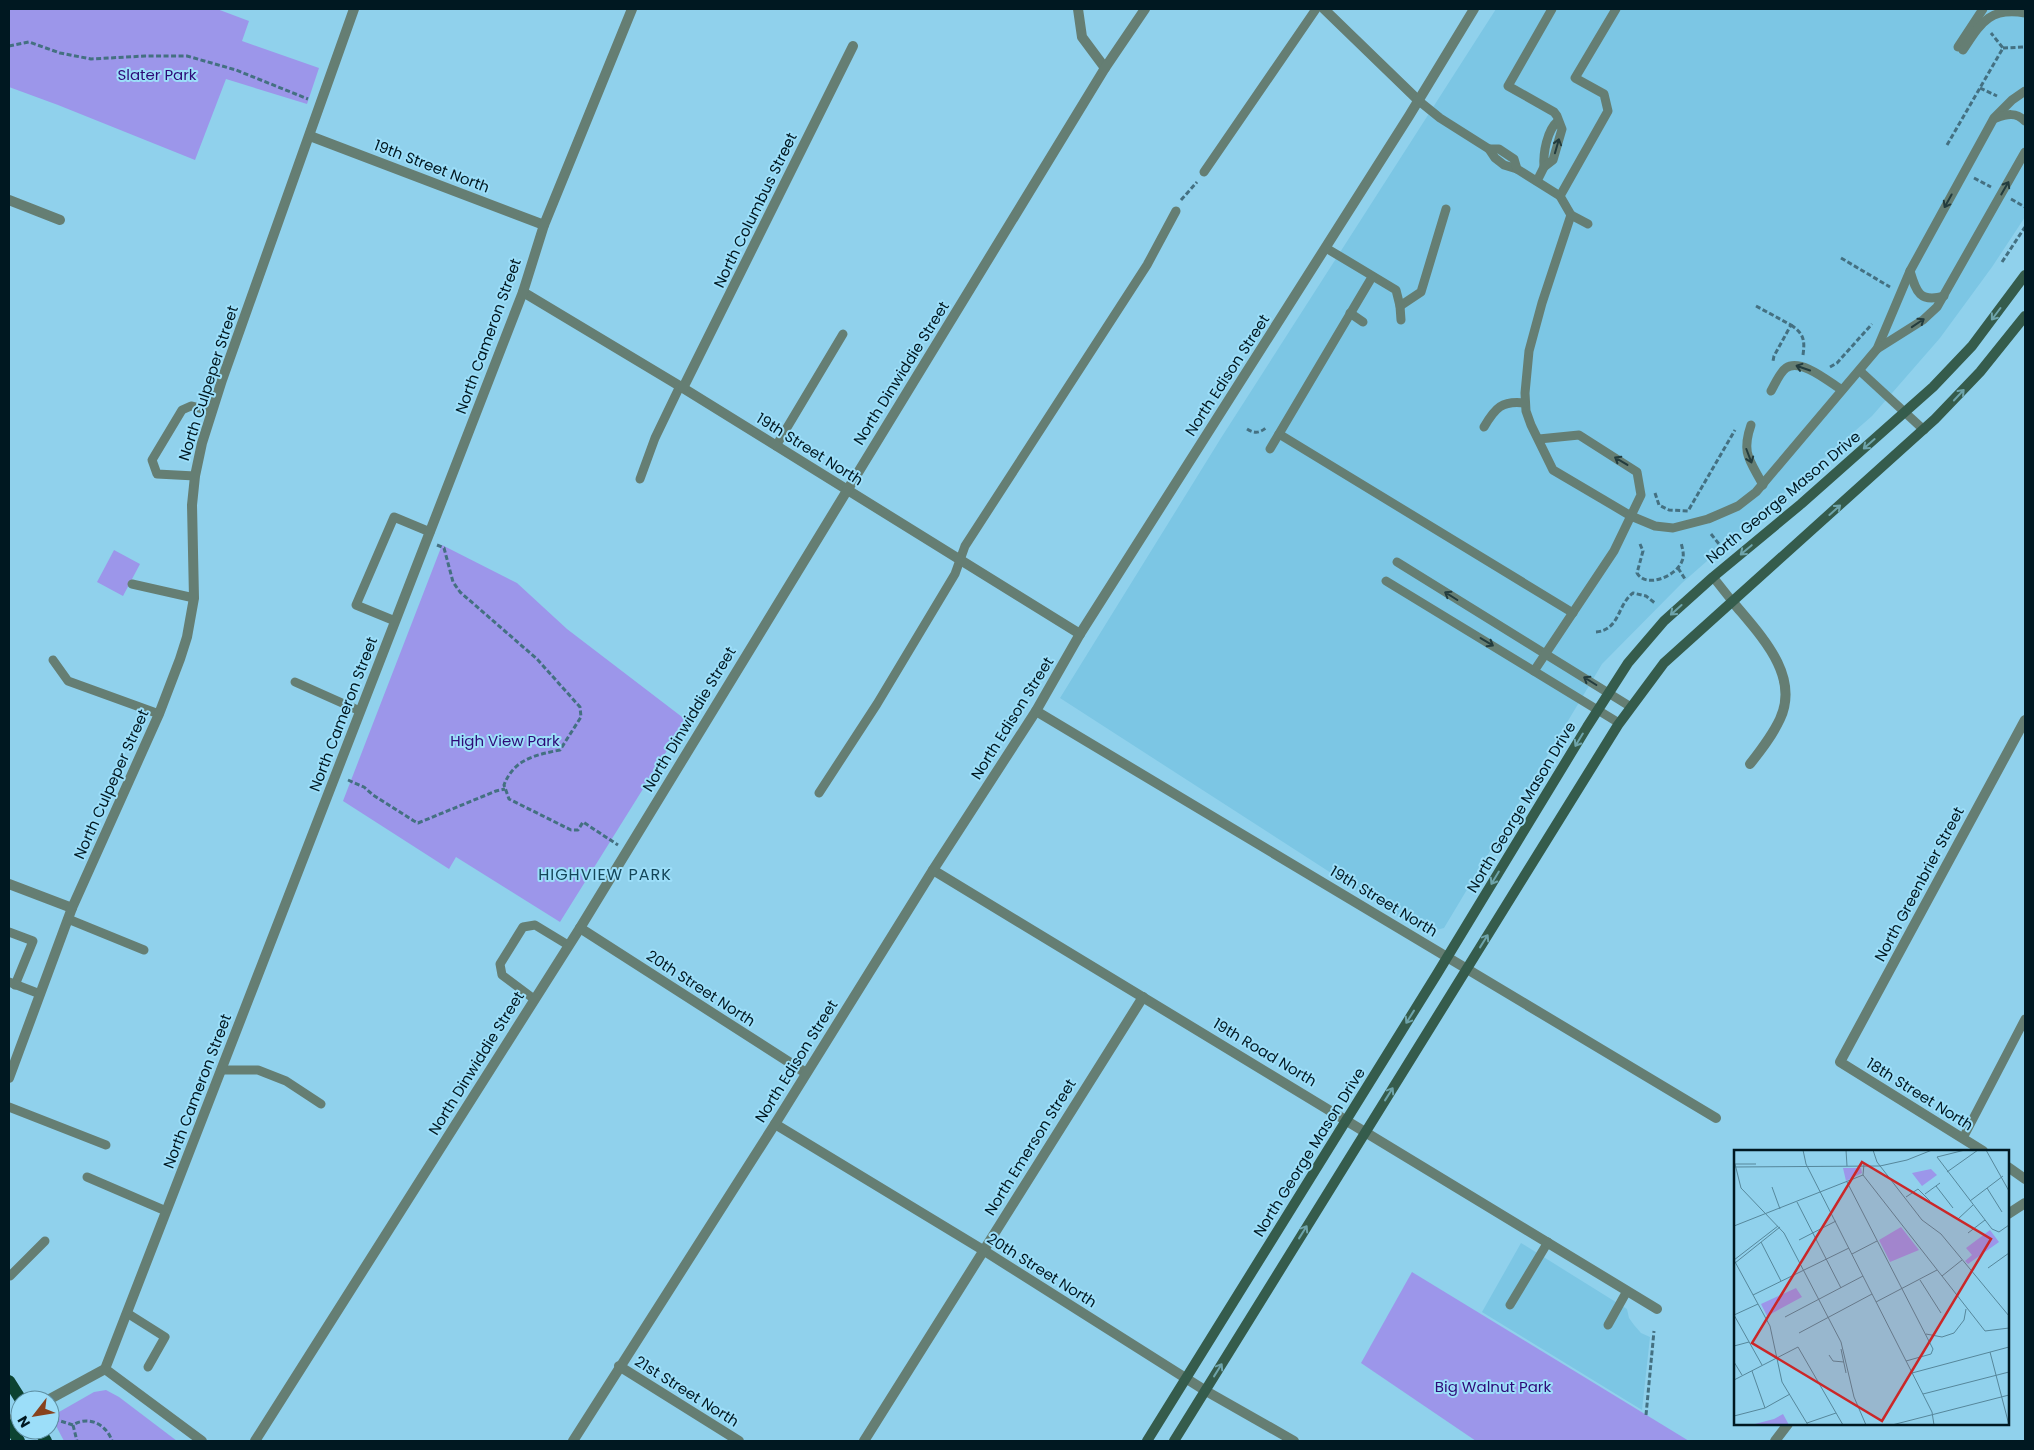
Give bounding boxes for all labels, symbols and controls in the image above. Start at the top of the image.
park label: Slater Park [117,64,197,85]
street label: North Columbus Street [708,129,802,291]
street label: 19th Street North [371,134,493,198]
one-way arrow [1553,138,1563,154]
one-way arrow [2000,180,2010,195]
one-way arrow [1943,193,1952,208]
street label: North Cameron Street [450,255,526,417]
street label: North Dinwiddie Street [848,297,954,449]
street label: North Culpeper Street [173,303,243,463]
one-way arrow [1991,307,2001,321]
street label: North Edison Street [1180,310,1274,440]
one-way arrow [1911,318,1925,328]
one-way arrow [1796,363,1811,372]
one-way arrow [1953,389,1964,402]
street label: 19th Street North [753,408,867,490]
street label: North George Mason Drive [1701,426,1865,568]
one-way arrow [1863,438,1876,449]
one-way arrow [1745,448,1754,463]
one-way arrow [1615,455,1629,465]
one-way arrow [1829,504,1842,516]
one-way arrow [1739,544,1752,555]
one-way arrow [1445,590,1459,600]
one-way arrow [1670,604,1683,616]
street label: North Cameron Street [304,634,382,794]
one-way arrow [1480,638,1494,648]
street label: North Dinwiddie Street [637,642,741,796]
street label: North Edison Street [966,653,1058,783]
one-way arrow [1583,676,1597,686]
street label: North Culpeper Street [68,706,154,862]
street label: North George Mason Drive [1461,718,1581,896]
park label: High View Park [450,730,560,751]
one-way arrow [1574,732,1584,746]
street label: North Greenbrier Street [1869,803,1969,965]
street label: 19th Street North [1326,861,1442,941]
district label: HIGHVIEW PARK [538,863,672,886]
one-way arrow [1489,871,1499,885]
one-way arrow [1479,934,1489,948]
street label: 20th Street North [643,945,759,1031]
street label: North Dinwiddie Street [423,987,529,1139]
street label: North Edison Street [750,996,842,1126]
one-way arrow [1405,1010,1415,1024]
street label: North Cameron Street [158,1011,236,1171]
street label: 19th Road North [1209,1013,1321,1091]
street label: 18th Street North [1863,1053,1977,1135]
street label: North George Mason Drive [1248,1063,1370,1241]
street label: North Emerson Street [979,1075,1081,1219]
one-way arrow [1384,1087,1394,1101]
inset map [1734,1150,2009,1425]
one-way arrow [1299,1225,1309,1239]
street label: 20th Street North [983,1228,1101,1312]
street label: 21st Street North [631,1350,743,1432]
one-way arrow [1214,1364,1224,1378]
park label: Big Walnut Park [1435,1376,1551,1397]
north arrow [10,1390,60,1440]
text: N [13,1412,35,1431]

